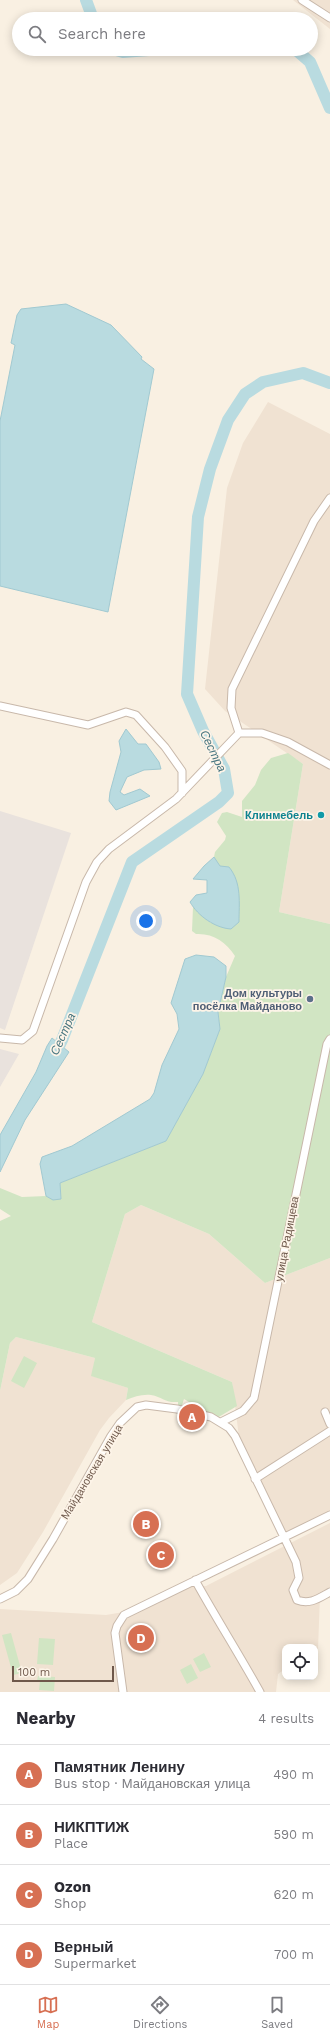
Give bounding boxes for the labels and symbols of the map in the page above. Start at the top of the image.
water label: Сестра [197,728,229,774]
place label: Клинмебель [245,809,313,822]
marker: Клинмебель [316,810,326,820]
your location [136,911,156,931]
place label: Дом культуры посёлка Майданово [193,987,302,1013]
marker: Дом культуры посёлка Майданово [305,994,315,1004]
water label: Сестра [48,1011,79,1057]
street label: улица Радищева [272,1194,302,1283]
pin: A [179,1402,205,1432]
street label: Майдановская улица [58,1421,126,1522]
pin: B [133,1509,159,1539]
pin: C [148,1540,174,1570]
pin: D [128,1623,154,1653]
scale bar [12,1664,114,1683]

